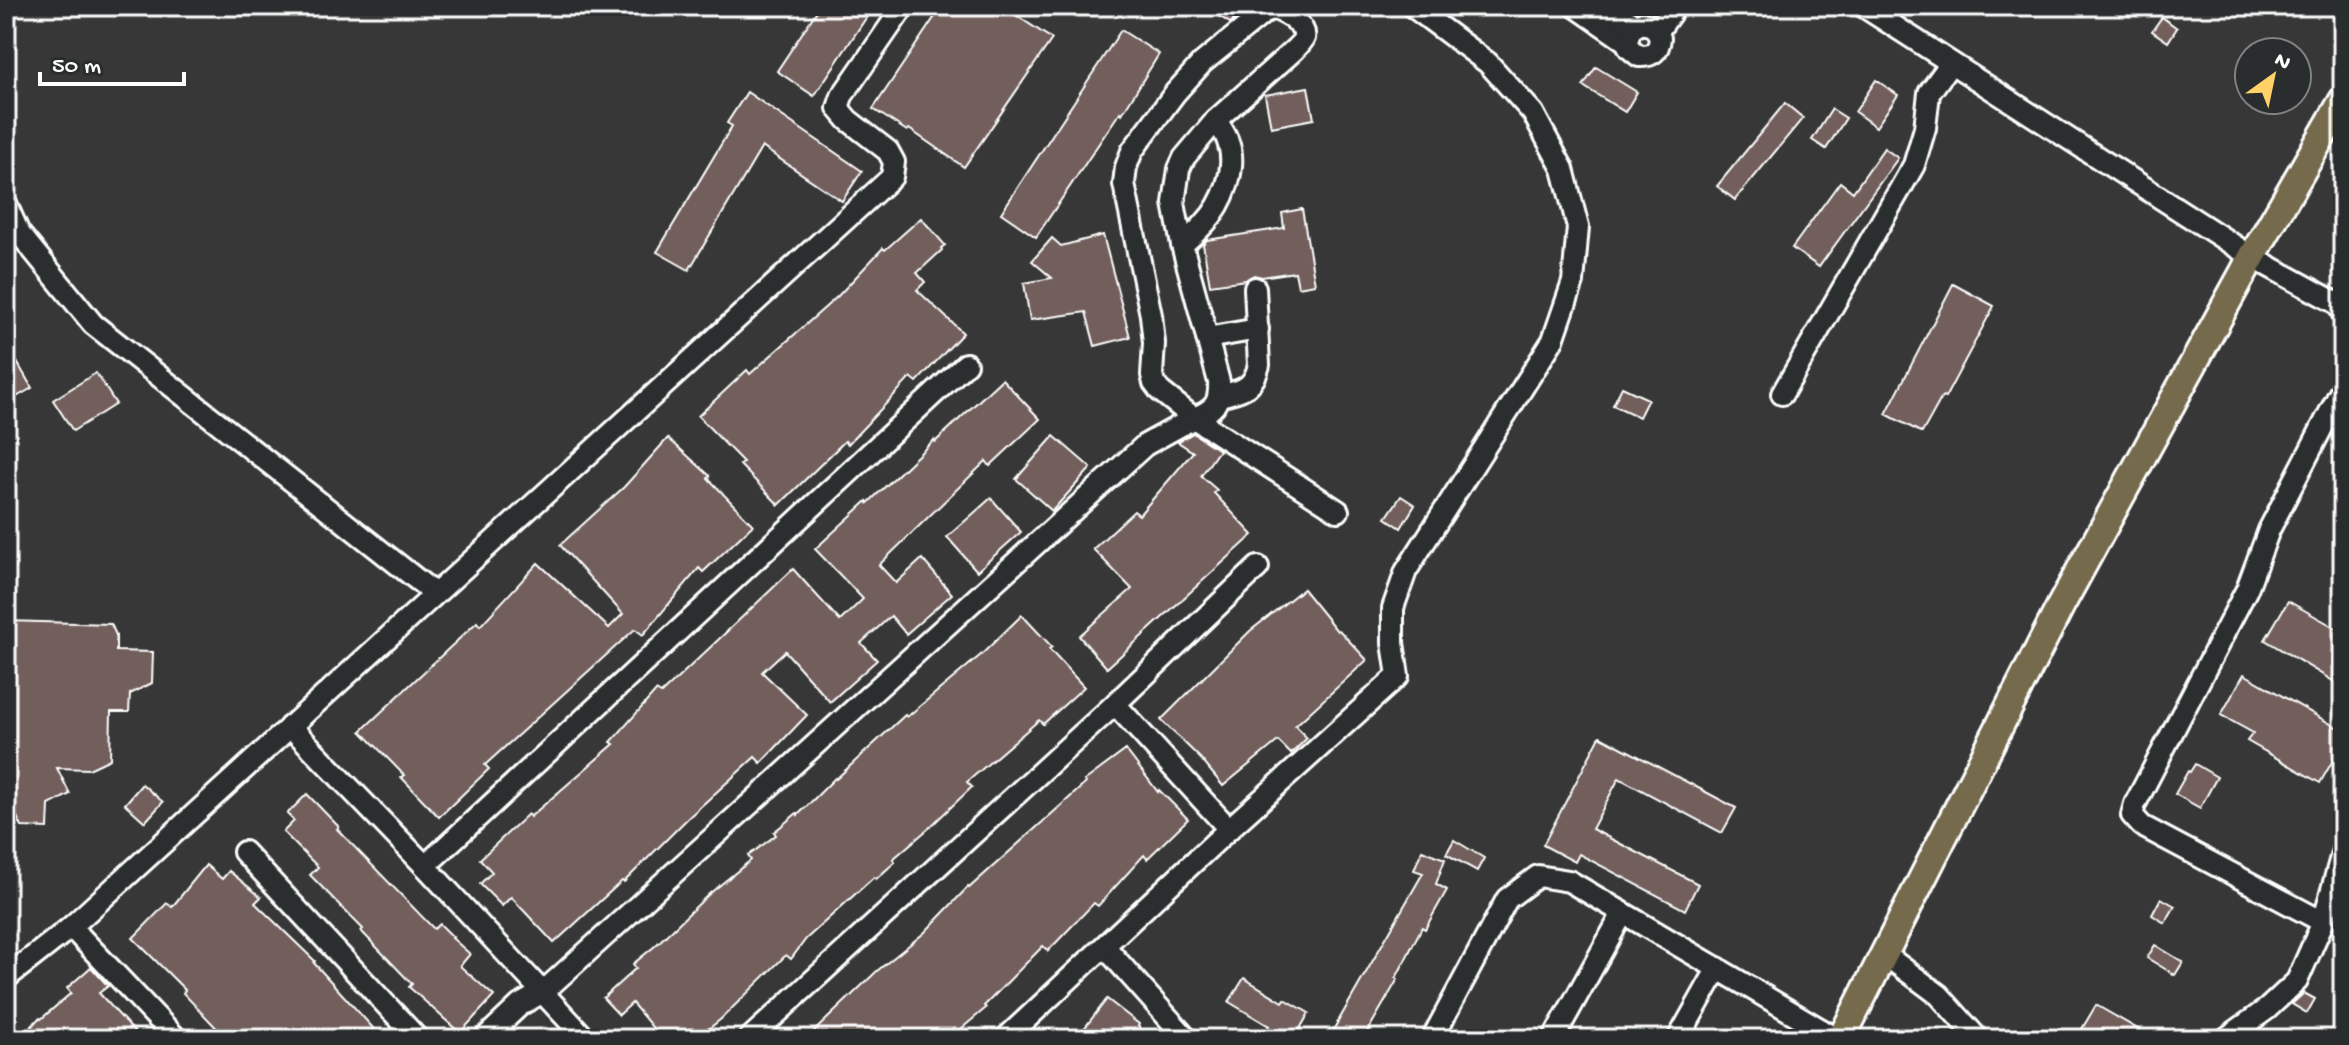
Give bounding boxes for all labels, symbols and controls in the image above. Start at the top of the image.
scale bar [40,36,184,86]
north arrow [2233,36,2313,116]
text: N [2269,48,2295,77]
text: 50 m [52,53,101,82]

